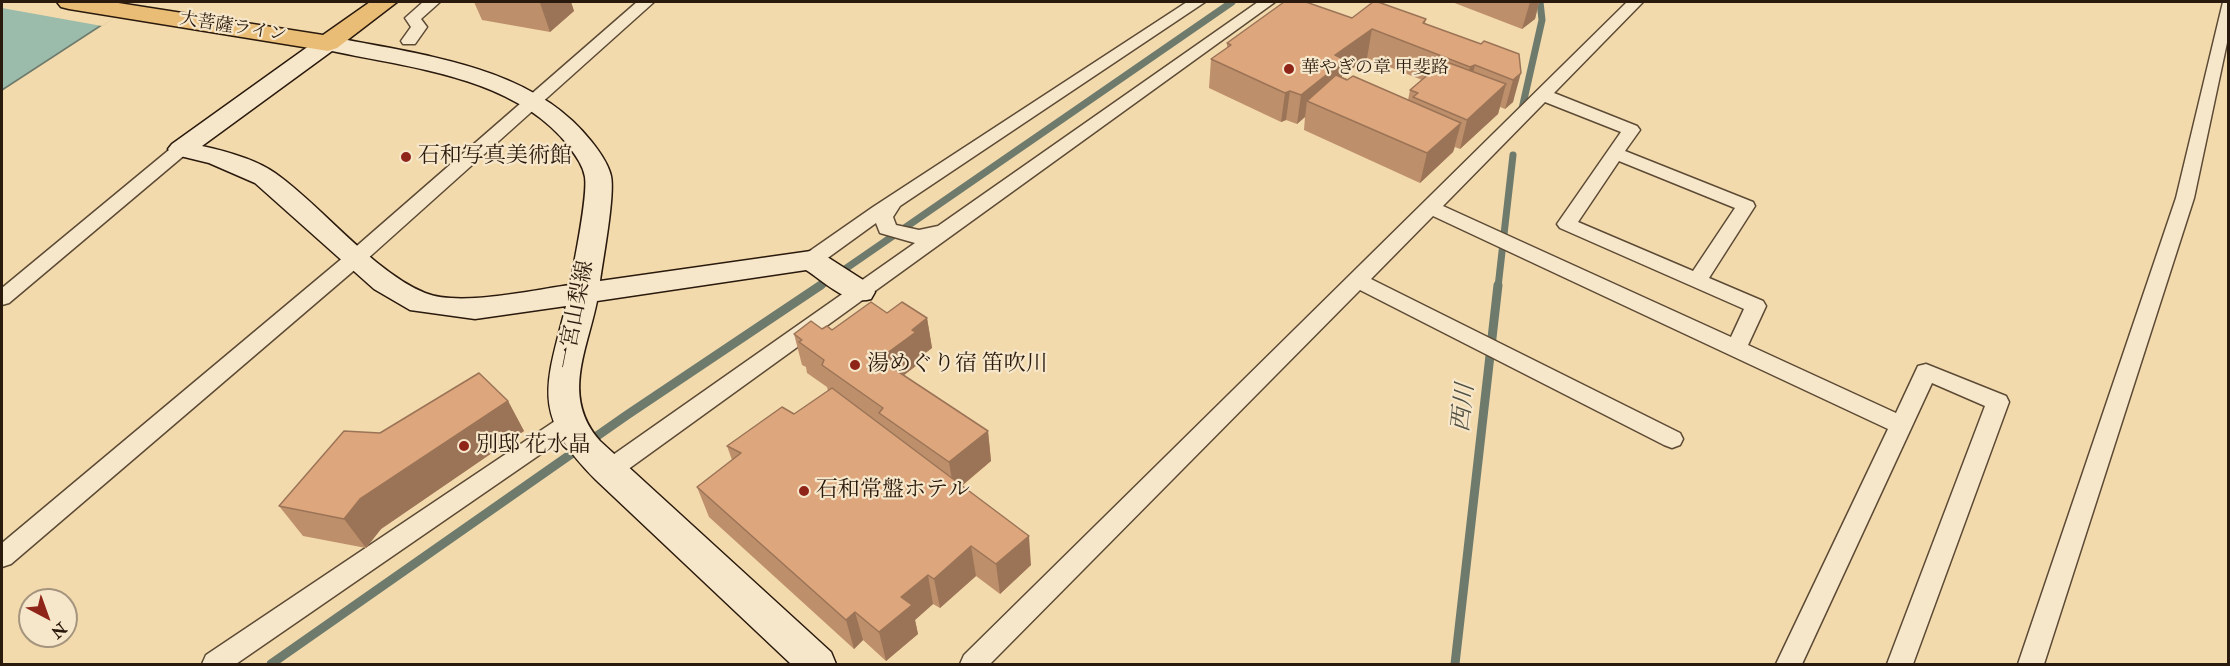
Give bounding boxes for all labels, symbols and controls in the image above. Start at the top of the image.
street label: 大菩薩ライン [178,9,288,47]
place label: 華やぎの章 甲斐路 [1301,58,1449,80]
marker: 華やぎの章 甲斐路 [1282,62,1296,76]
place label: 石和写真美術館 [418,144,572,170]
marker: 石和写真美術館 [399,150,413,164]
street label: 一宮山梨線 [554,258,600,372]
place label: 湯めぐり宿 笛吹川 [867,352,1048,378]
marker: 湯めぐり宿 笛吹川 [848,358,862,372]
water label: 西川 [1448,383,1482,433]
place label: 別邸 花水晶 [476,433,591,459]
marker: 別邸 花水晶 [457,439,471,453]
place label: 石和常盤ホテル [816,478,970,504]
marker: 石和常盤ホテル [797,484,811,498]
north arrow [18,588,78,648]
text: N [47,618,70,642]

